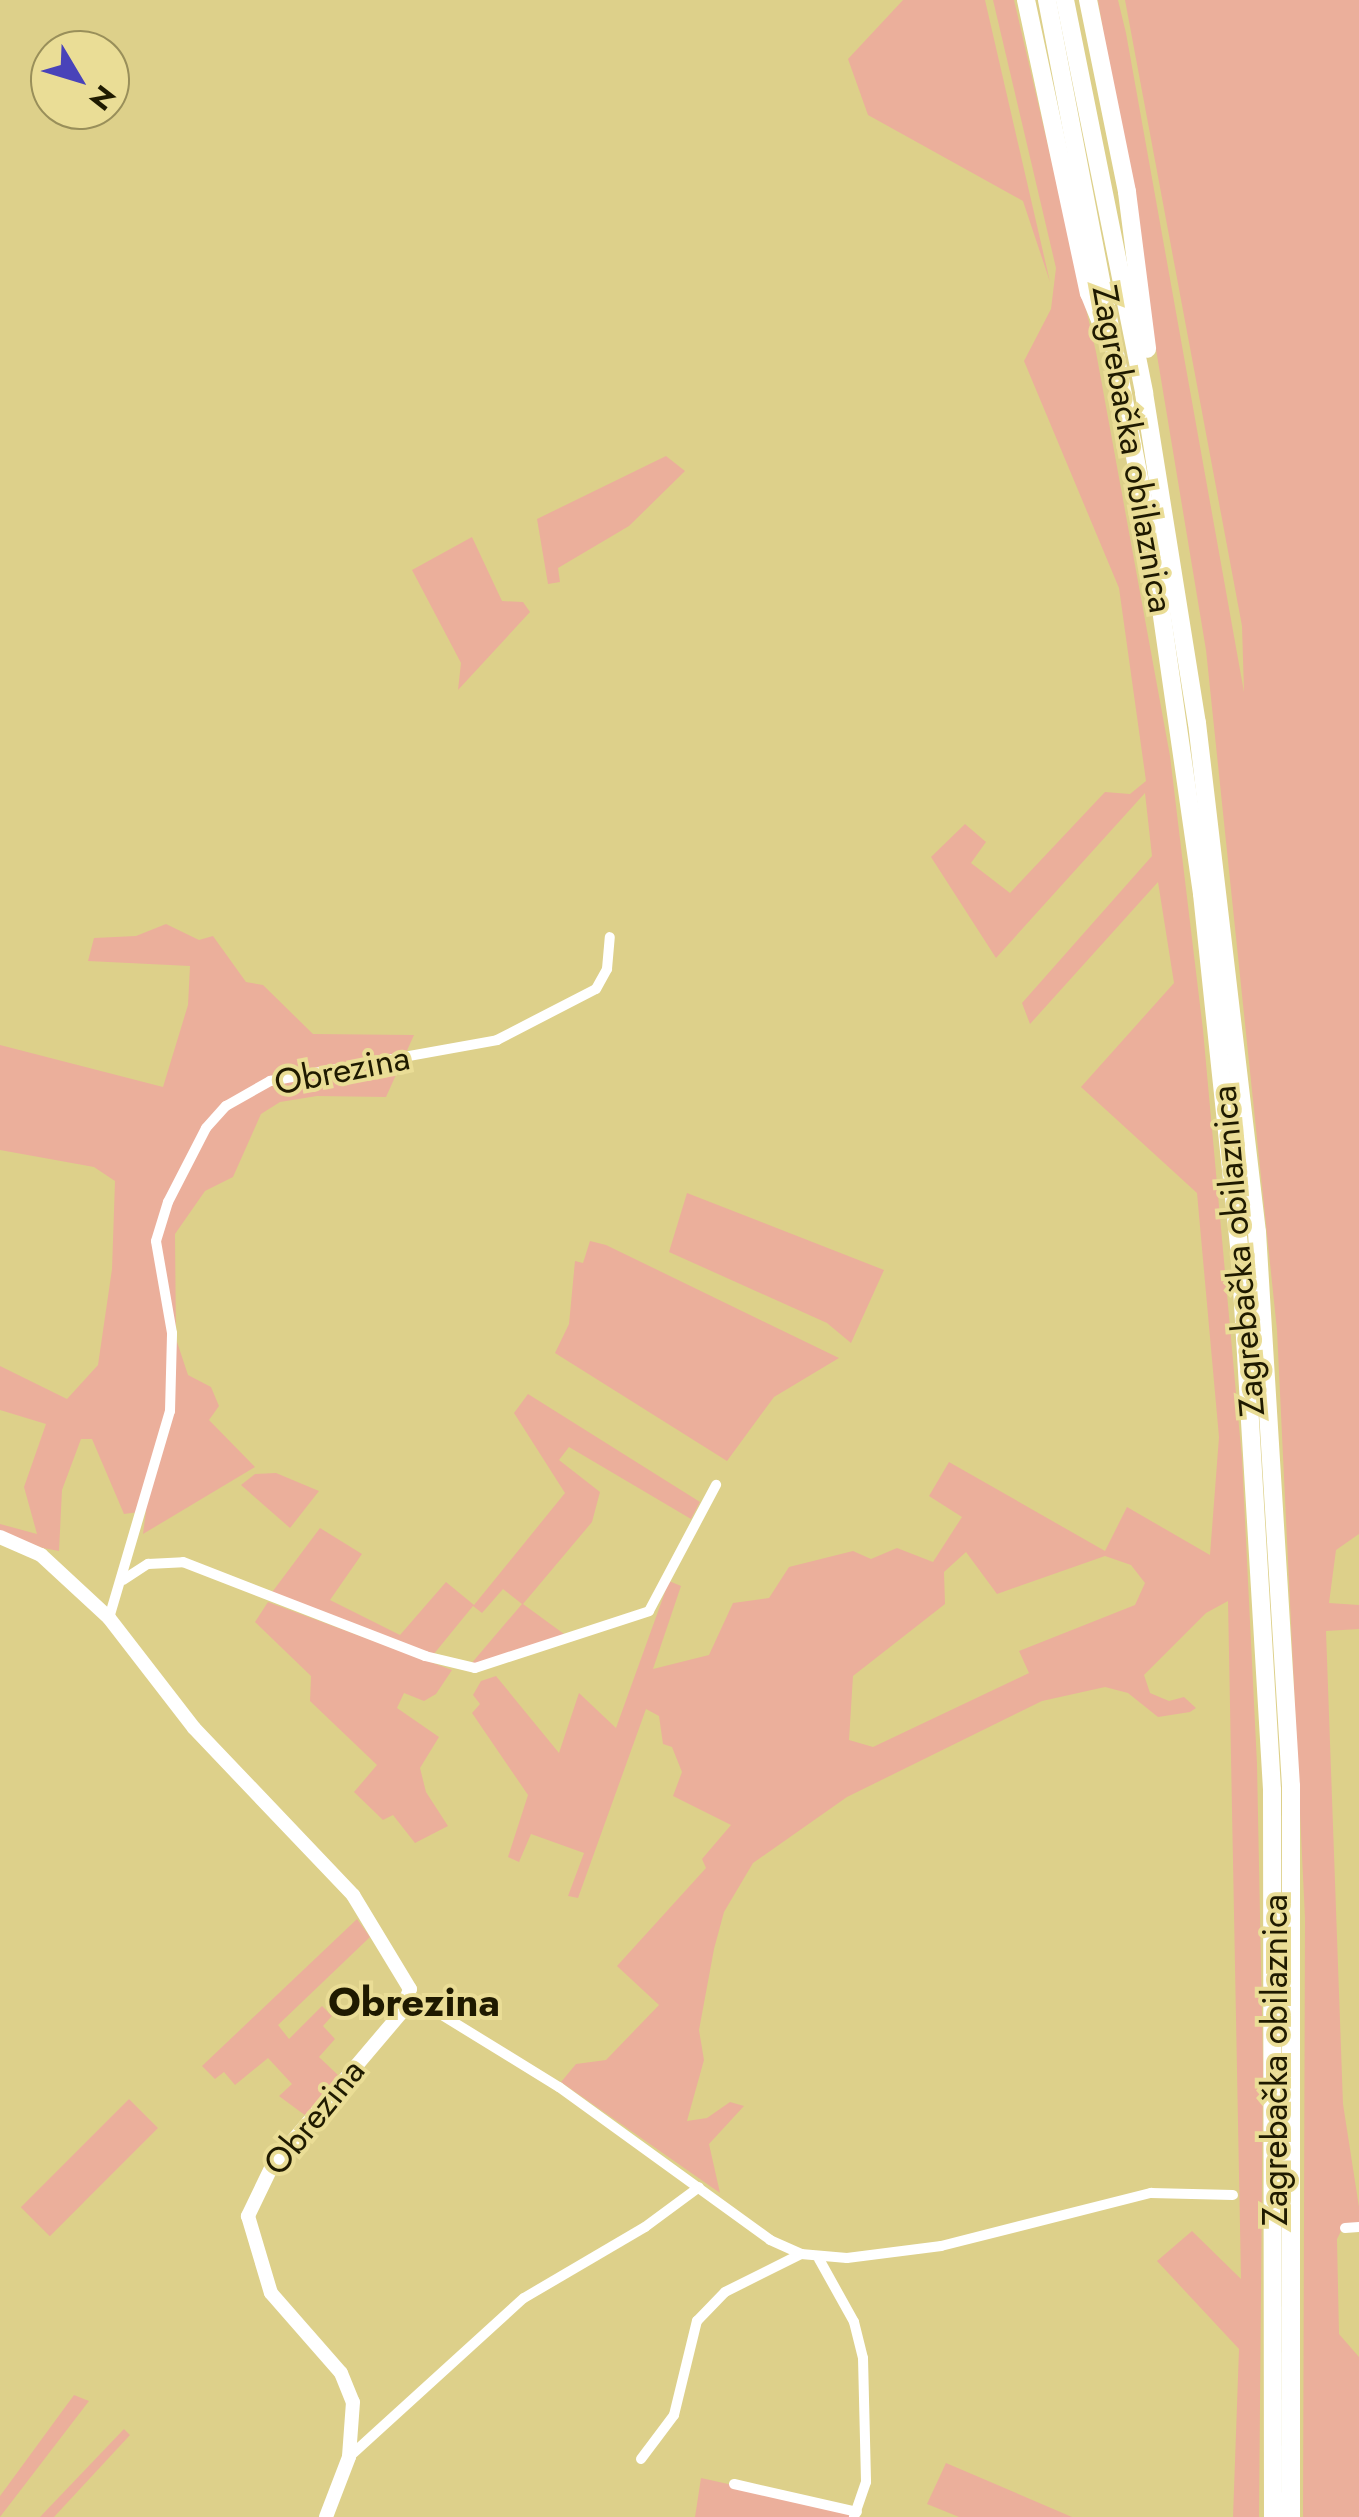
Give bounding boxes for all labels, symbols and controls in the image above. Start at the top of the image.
north arrow [30,30,130,130]
text: N [79,76,125,119]
street label: Zagrebačka obilaznica [1084,282,1182,616]
street label: Obrezina [271,1036,413,1104]
street label: Zagrebačka obilaznica [1203,1084,1273,1418]
street label: Zagrebačka obilaznica [1254,1894,1296,2226]
district label: Obrezina [328,1978,500,2026]
street label: Obrezina [255,2051,373,2183]

